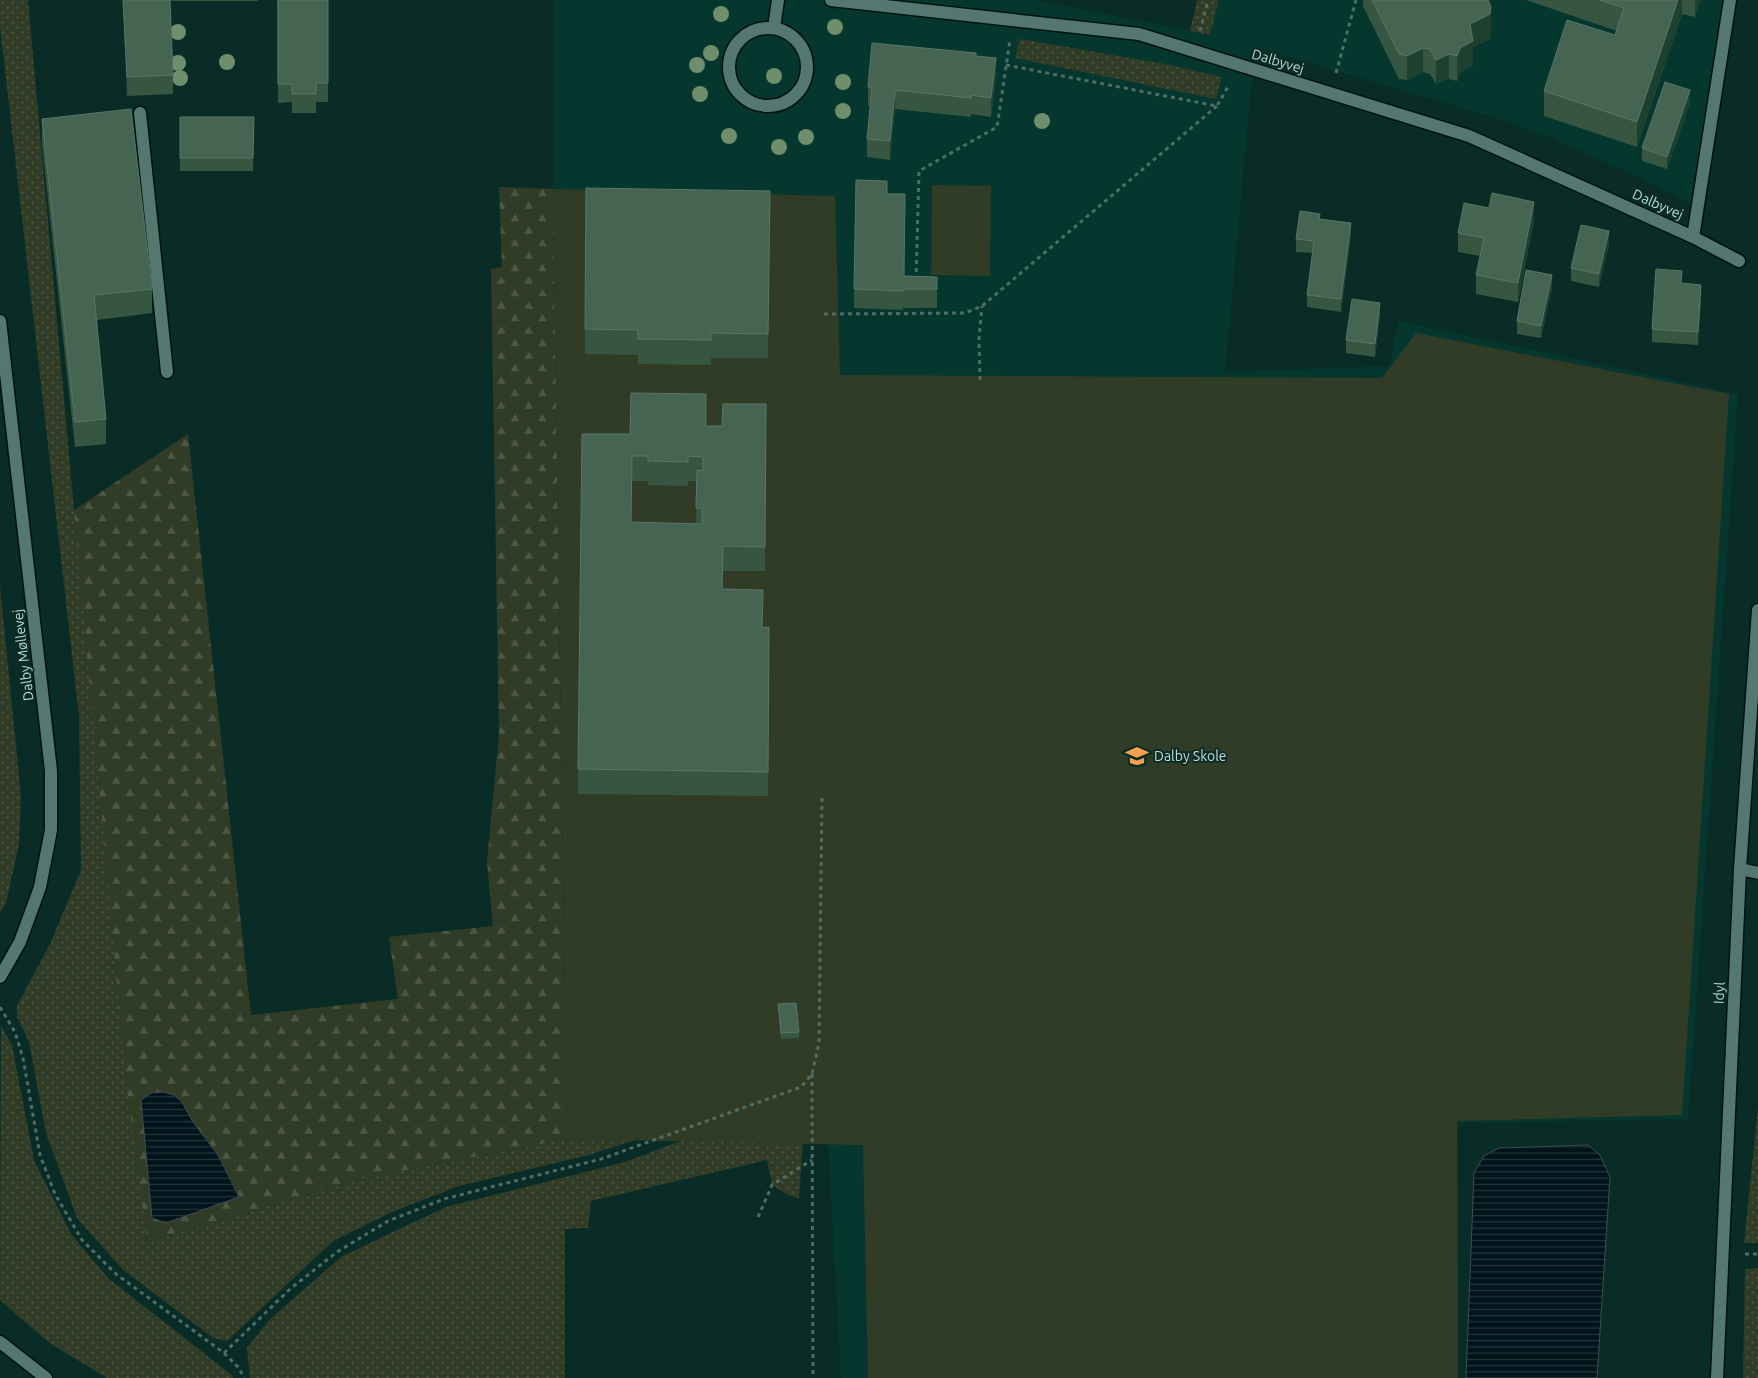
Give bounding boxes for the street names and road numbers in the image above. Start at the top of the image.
street label: Dalbyvej [1250,45,1306,77]
street label: Dalbyvej [1630,186,1686,222]
street label: Dalby Møllevej [9,608,37,702]
street label: Idyl [1710,981,1728,1005]

